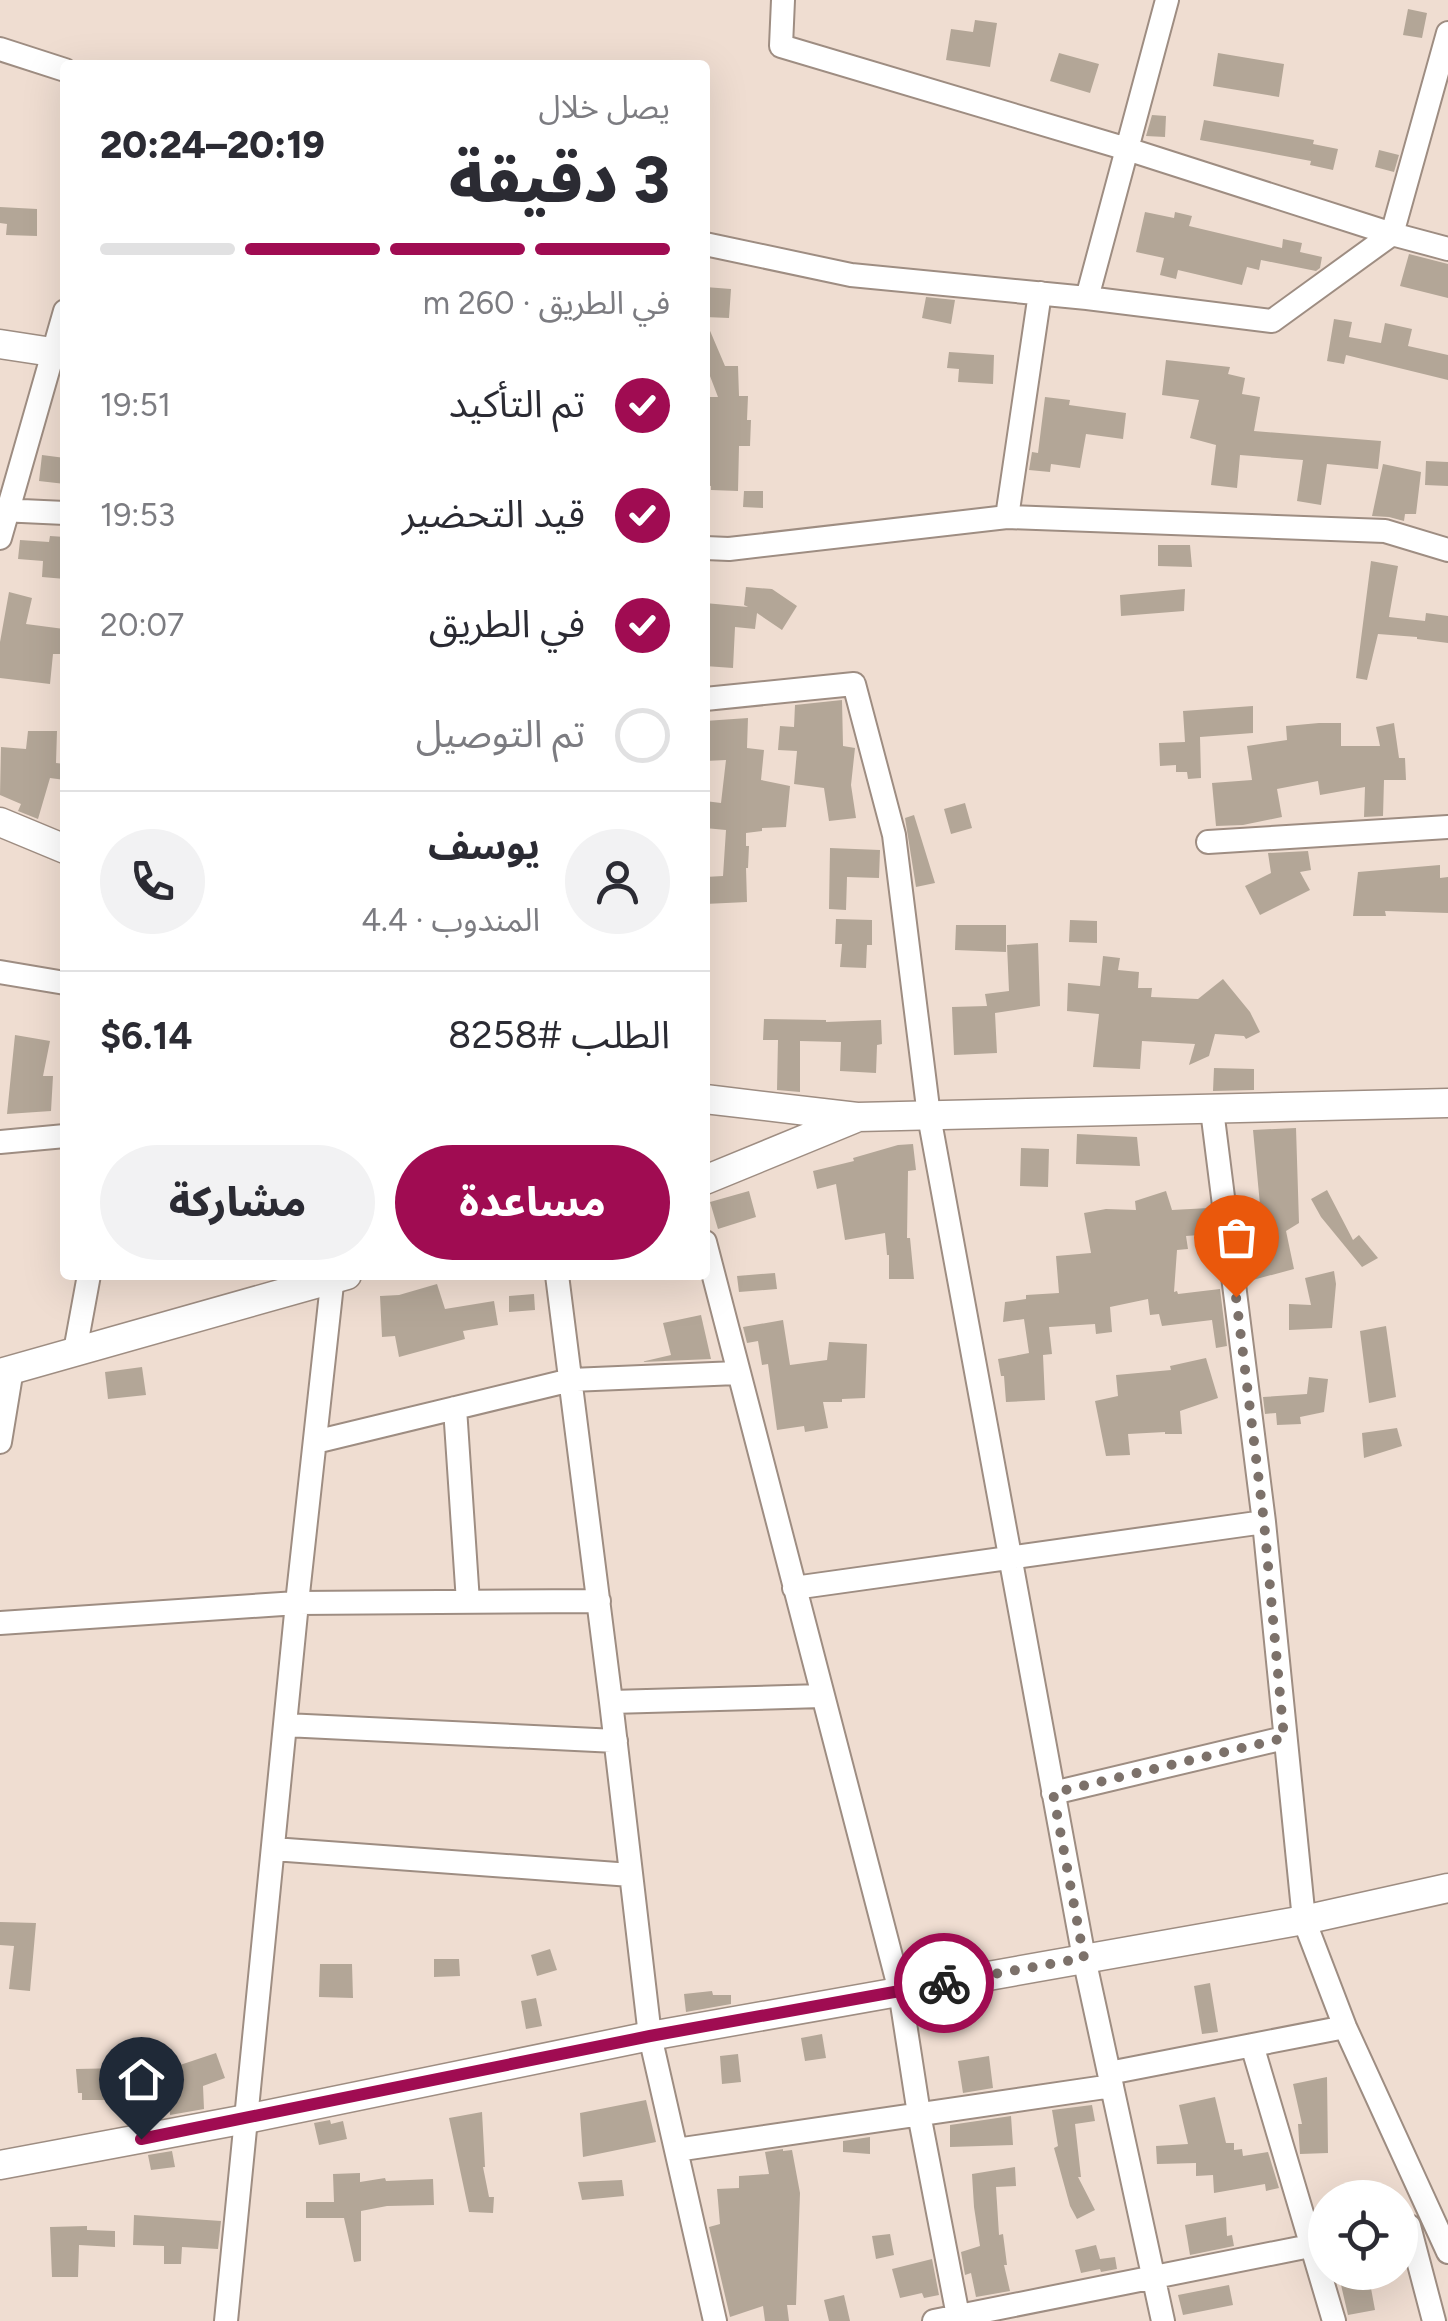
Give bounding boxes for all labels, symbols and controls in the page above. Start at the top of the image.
text: يصل خلال [539,88,670,126]
text: 20:19–20:24 [100,122,325,168]
text: 3 دقيقة [449,140,670,218]
text: في الطريق · 260 m [423,284,670,322]
icon: check [615,378,670,433]
text: تم التأكيد [449,381,585,427]
text: 19:51 [100,386,171,424]
icon: check [615,488,670,543]
text: قيد التحضير [402,491,585,537]
text: 19:53 [100,496,175,534]
icon: check [615,598,670,653]
text: في الطريق [429,601,585,647]
text: 20:07 [100,606,184,644]
text: تم التوصيل [416,711,585,757]
text: يوسف [428,823,540,869]
button: phone [100,829,205,934]
button: person [565,829,670,934]
text: المندوب · 4.4 [361,901,540,939]
text: الطلب #8258 [448,1012,670,1058]
text: $6.14 [100,1013,193,1059]
button: مشاركة [100,1145,375,1260]
button: مساعدة [395,1145,670,1260]
pin [1194,1195,1279,1298]
icon: bag [1209,1210,1264,1265]
courier [894,1933,994,2033]
icon: bike [917,1956,972,2011]
pin [99,2037,184,2140]
icon: home [114,2052,169,2107]
map controls [1308,2180,1418,2290]
button: locate [1308,2180,1418,2290]

